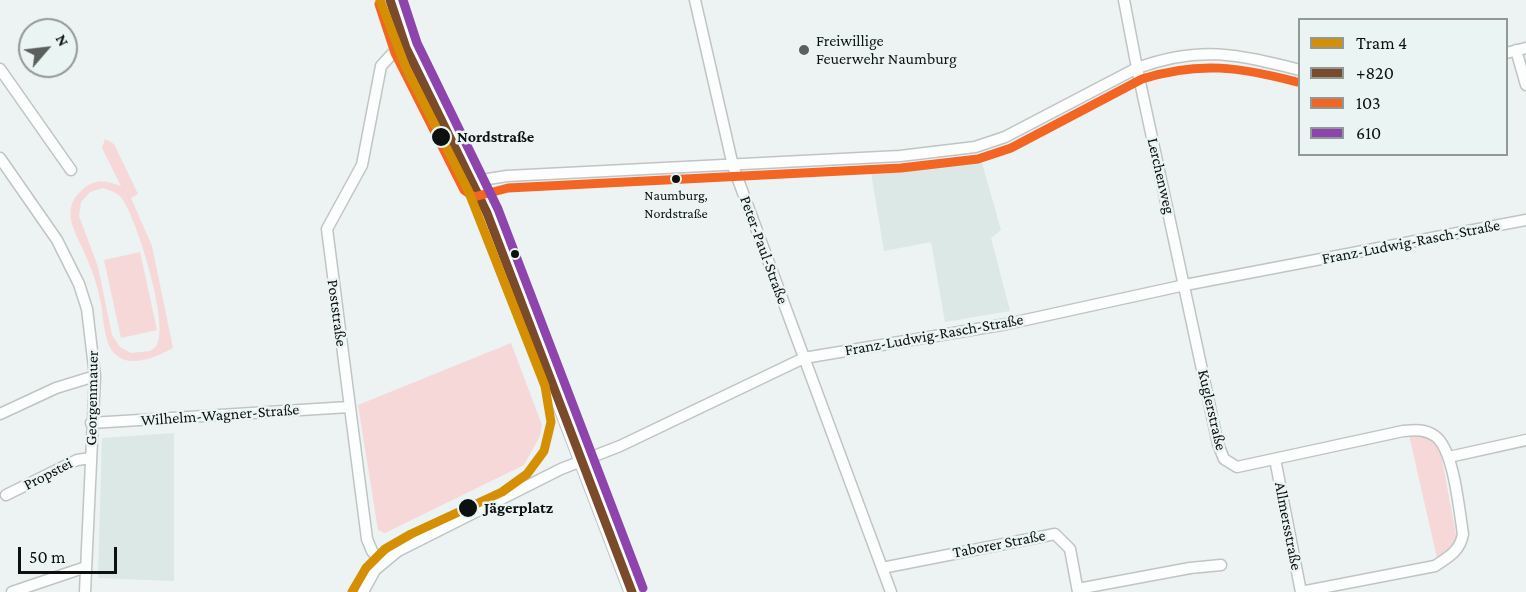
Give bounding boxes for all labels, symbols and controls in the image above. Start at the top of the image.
north arrow [18,18,78,78]
legend [1298,18,1508,156]
text: N [53,31,73,49]
place label: Freiwillige Feuerwehr Naumburg [816,31,957,69]
text: Tram 4 [1356,33,1407,53]
marker: Freiwillige Feuerwehr Naumburg [797,43,811,57]
text: +820 [1356,63,1394,83]
text: 103 [1356,93,1381,113]
text: 610 [1356,123,1381,143]
marker: Nordstraße [430,126,452,148]
place label: Nordstraße [457,127,534,147]
street label: Lerchenweg [1143,136,1179,216]
marker: Naumburg, Nordstraße [670,173,682,185]
place label: Naumburg, Nordstraße [644,188,708,220]
street label: Peter-Paul-Straße [736,193,792,307]
street label: Franz-Ludwig-Rasch-Straße [1320,215,1502,269]
unlabelled marker [509,248,521,260]
street label: Poststraße [323,278,351,348]
street label: Franz-Ludwig-Rasch-Straße [843,310,1025,360]
street label: Georgenmauer [82,350,102,446]
street label: Kuglerstraße [1193,368,1231,452]
street label: Wilhelm-Wagner-Straße [140,400,300,430]
street label: Propstei [20,454,76,494]
street label: Allmersstraße [1270,480,1306,572]
marker: Jägerplatz [457,497,479,519]
place label: Jägerplatz [484,498,553,518]
street label: Taborer Straße [951,526,1047,562]
scale bar [21,535,120,573]
text: 50 m [29,547,66,567]

